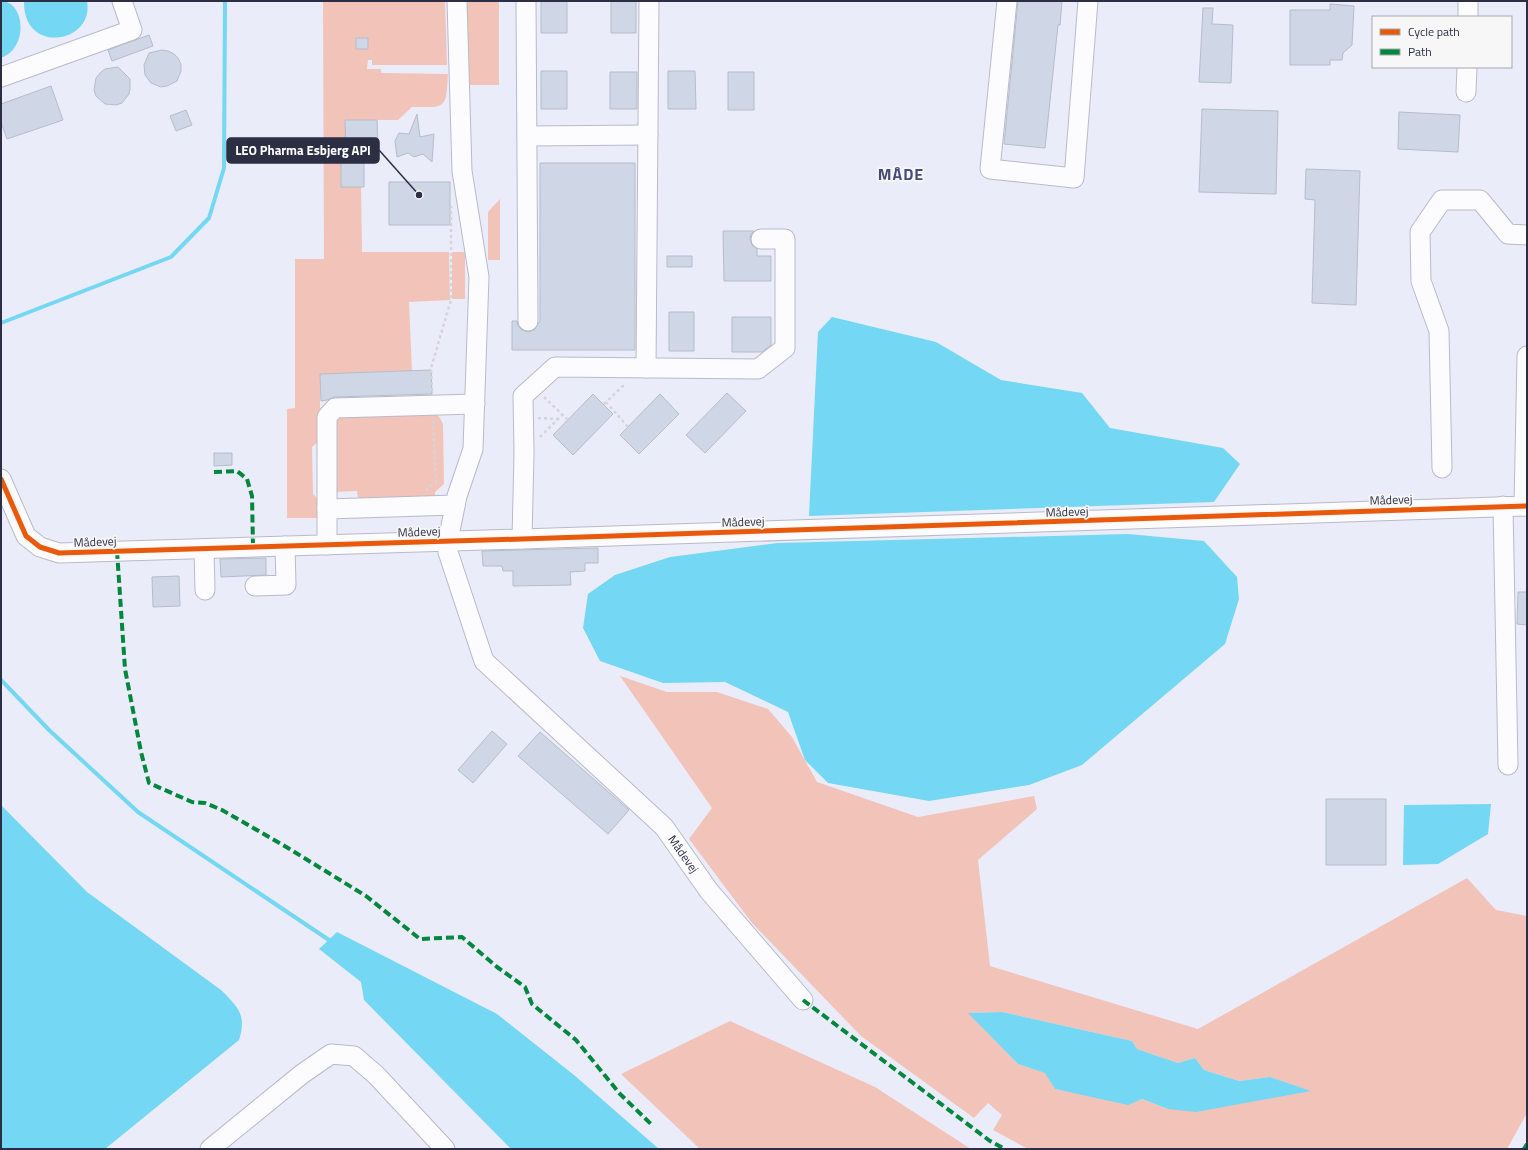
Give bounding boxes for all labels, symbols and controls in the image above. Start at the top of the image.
legend [1372,16,1512,68]
text: Cycle path [1408,22,1460,41]
text: Path [1408,42,1432,61]
callout: LEO Pharma Esbjerg API [227,138,379,163]
text: LEO Pharma Esbjerg API [235,140,371,160]
district label: MÅDE [878,162,924,186]
street label: Mådevej [1369,489,1413,510]
street label: Mådevej [1045,501,1089,522]
street label: Mådevej [721,511,765,532]
street label: Mådevej [397,521,441,542]
street label: Mådevej [73,531,117,552]
street label: Mådevej [663,831,704,877]

